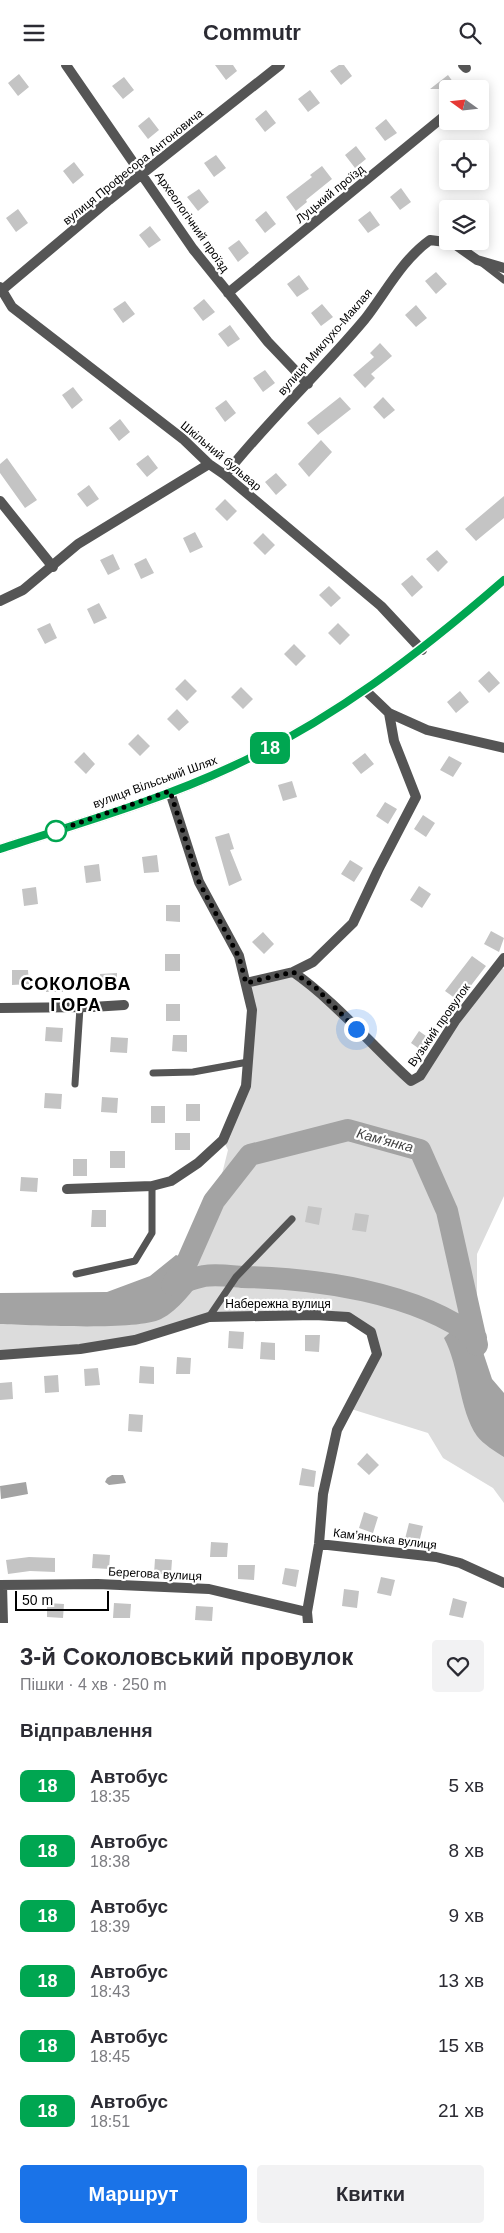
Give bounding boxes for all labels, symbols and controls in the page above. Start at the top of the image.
icon: menu [20,19,48,47]
icon: search [456,19,484,47]
text: Commutr [203,20,301,45]
north arrow [439,80,489,130]
map controls [439,80,489,250]
street label: вулиця Професора Антоновича [60,106,206,228]
button: locate [439,140,489,190]
street label: Луцький проїзд [293,162,367,226]
street label: Археологічний проїзд [152,169,232,275]
button: layers [439,200,489,250]
street label: вулиця Миклухо-Маклая [275,286,375,398]
street label: Шкільний бульвар [178,418,264,494]
line badge: 18 [248,732,292,764]
text: 18 [260,738,280,758]
street label: вулиця Вільський Шлях [91,753,219,811]
unlabelled marker [45,820,67,842]
district label: СОКОЛОВА ГОРА [21,974,131,1015]
street label: Вузький провулок [405,980,473,1069]
your location [344,1017,369,1042]
water label: Кам'янка [355,1125,415,1155]
street label: Набережна вулиця [225,1297,331,1311]
street label: Камʼянська вулиця [332,1526,438,1552]
street label: Берегова вулиця [108,1565,202,1583]
scale bar [15,1588,109,1611]
text: 50 m [22,1592,53,1608]
button: heart [432,1640,484,1692]
text: 3-й Соколовський провулок [20,1643,353,1670]
text: Пішки · 4 хв · 250 m [20,1676,167,1693]
text: Відправлення [20,1720,153,1741]
text: Автобус [90,1766,168,1787]
text: 5 хв [449,1775,484,1796]
text: 18 [37,1776,58,1796]
text: 18:35 [90,1788,130,1805]
text: Автобус [90,1831,168,1852]
text: 8 хв [449,1840,484,1861]
text: 18 [37,1841,58,1861]
text: 18:38 [90,1853,130,1870]
text: Автобус [90,1896,168,1917]
text: 9 хв [449,1905,484,1926]
text: 18 [37,1906,58,1926]
text: 18:39 [90,1918,130,1935]
text: Автобус [90,1961,168,1982]
text: 13 хв [438,1970,484,1991]
text: 18 [37,1971,58,1991]
text: 18:43 [90,1983,130,2000]
text: Автобус [90,2026,168,2047]
text: 15 хв [438,2035,484,2056]
text: 18 [37,2036,58,2056]
text: 18:45 [90,2048,130,2065]
text: Автобус [90,2091,168,2112]
text: 21 хв [438,2100,484,2121]
text: 18 [37,2101,58,2121]
text: 18:51 [90,2113,130,2130]
button: Маршрут [20,2165,247,2223]
button: Квитки [257,2165,484,2223]

